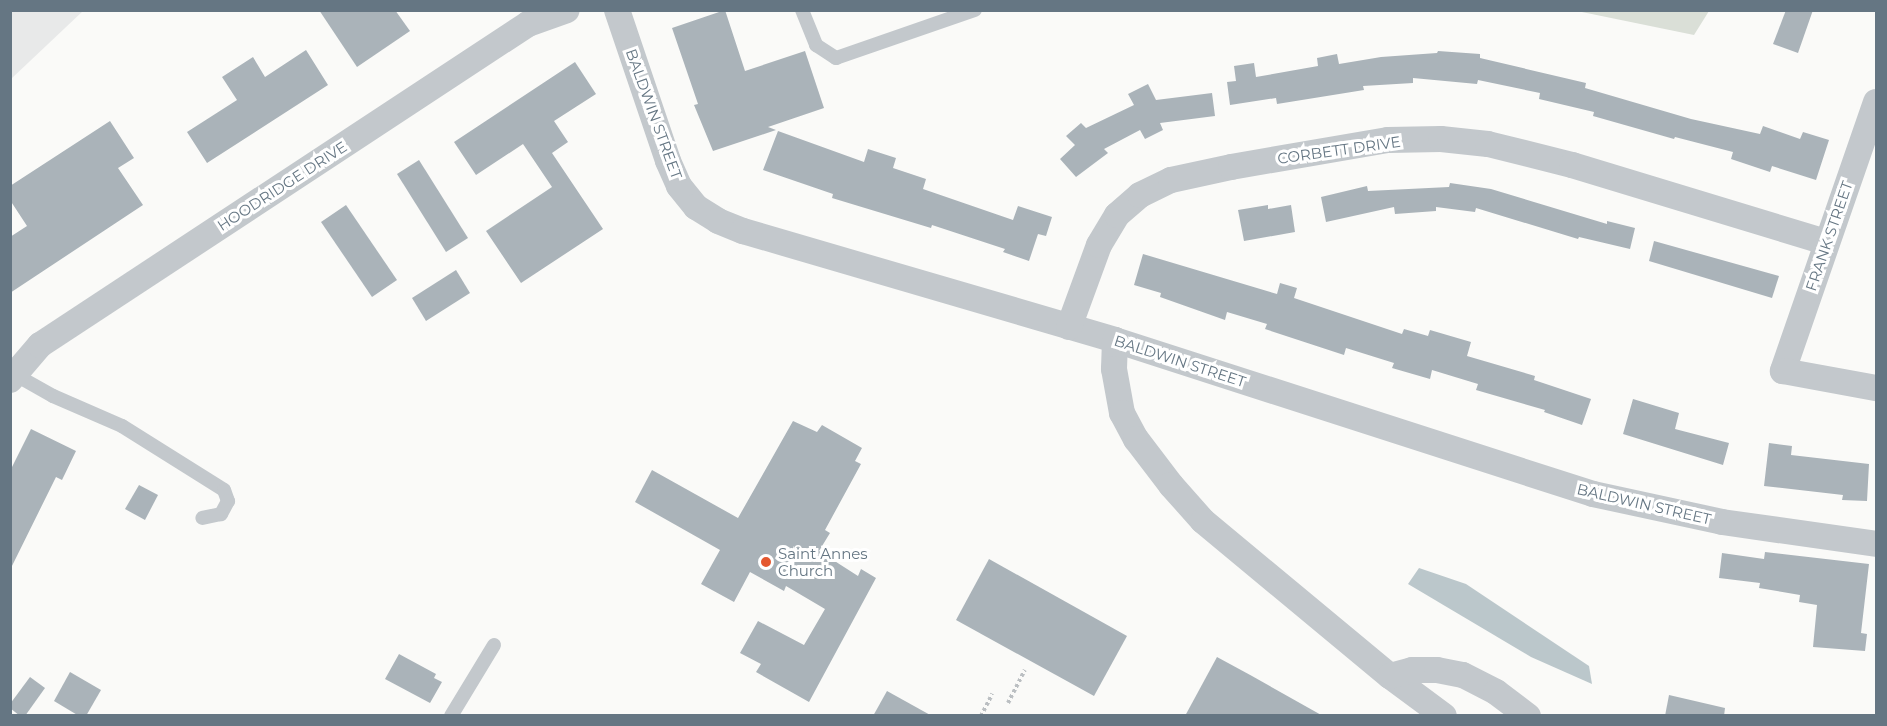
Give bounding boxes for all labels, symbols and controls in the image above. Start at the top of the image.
street label: BALDWIN STREET [622,46,686,182]
street label: CORBETT DRIVE [1276,132,1402,168]
street label: HOODRIDGE DRIVE [214,137,350,235]
street label: FRANK STREET [1802,179,1856,293]
street label: BALDWIN STREET [1112,331,1248,391]
street label: BALDWIN STREET [1575,480,1713,528]
place label: Saint Annes Church [778,544,868,579]
marker: Saint Annes Church [759,555,773,569]

